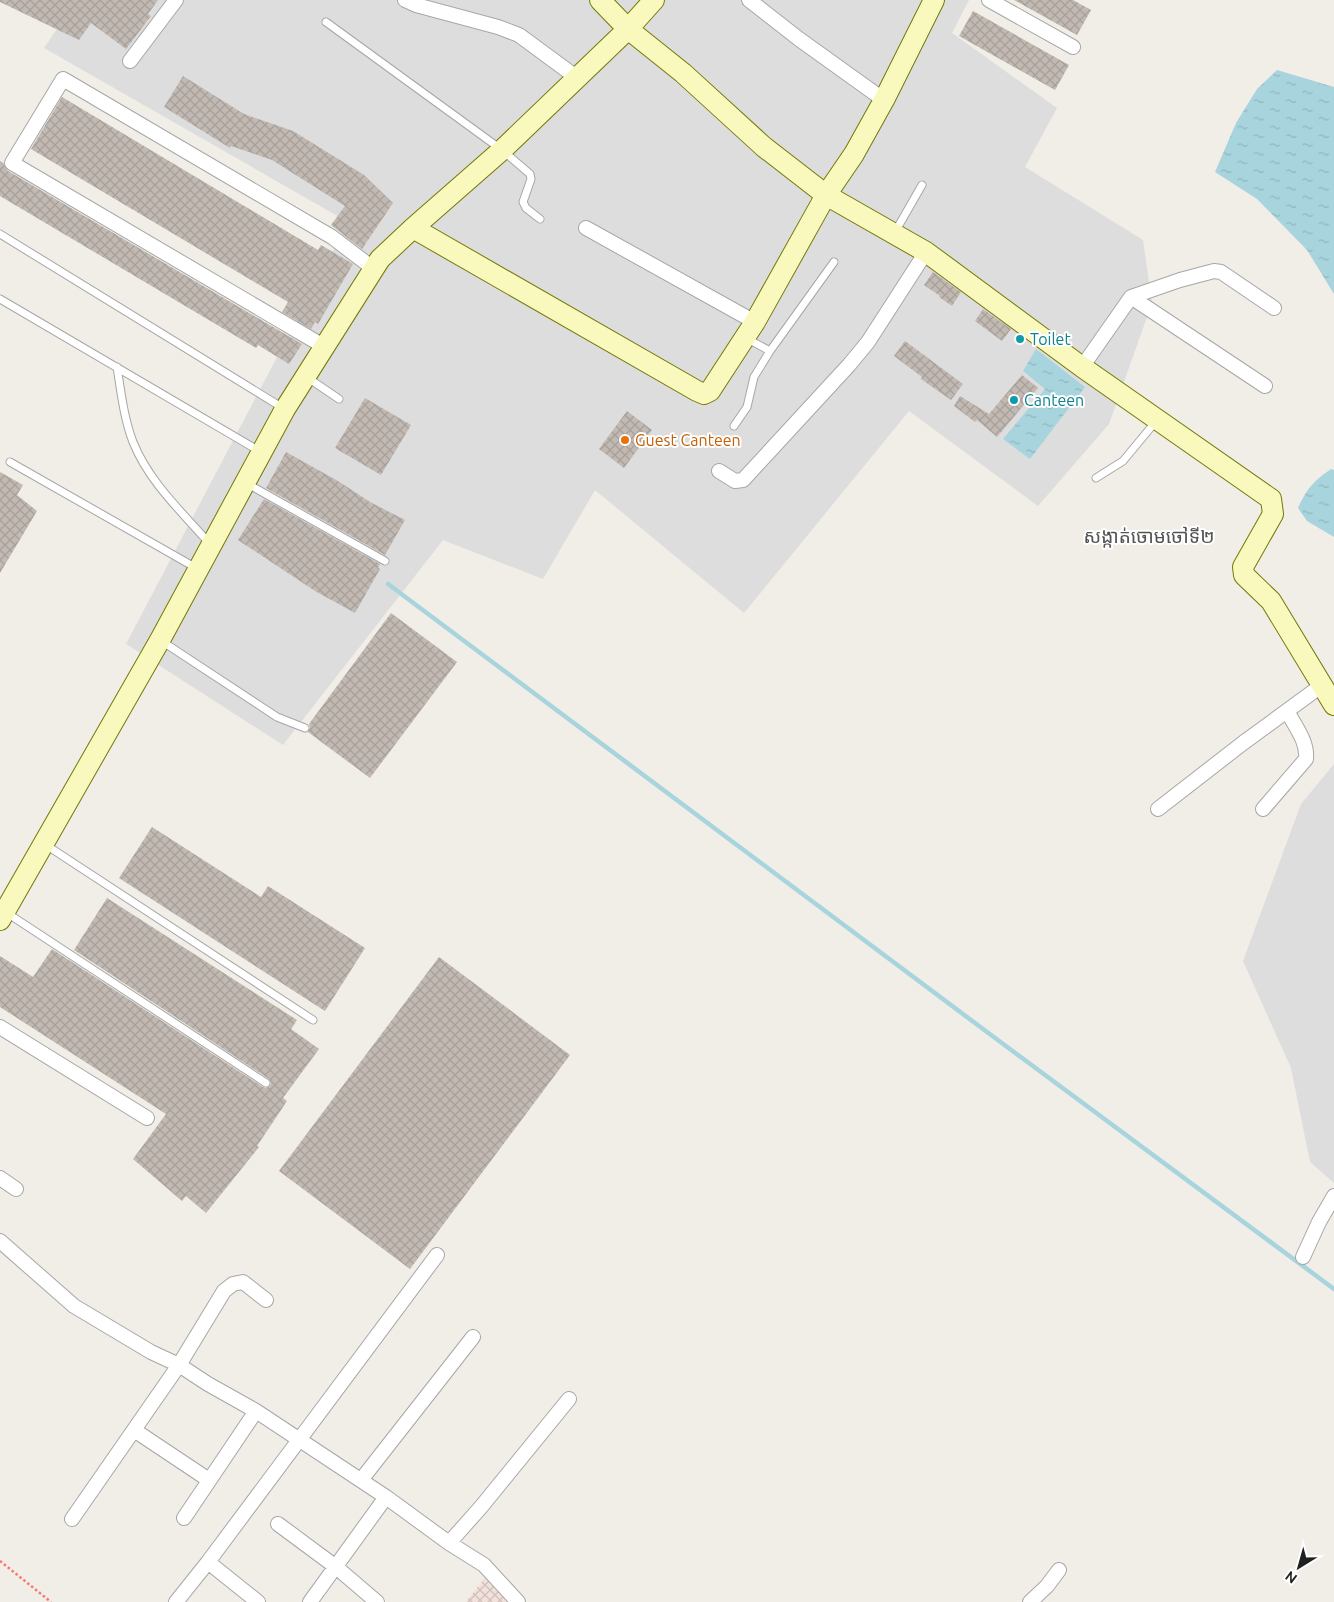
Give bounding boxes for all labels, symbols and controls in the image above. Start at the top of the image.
place label: Toilet [1030,330,1071,348]
marker: Toilet [1014,333,1026,345]
place label: Canteen [1024,391,1084,409]
marker: Canteen [1008,394,1020,406]
place label: Guest Canteen [635,431,741,449]
marker: Guest Canteen [619,434,631,446]
district label: សង្កាត់ចោមចៅទី២ [1084,525,1215,548]
north arrow [1274,1542,1324,1592]
text: N [1282,1568,1300,1587]

